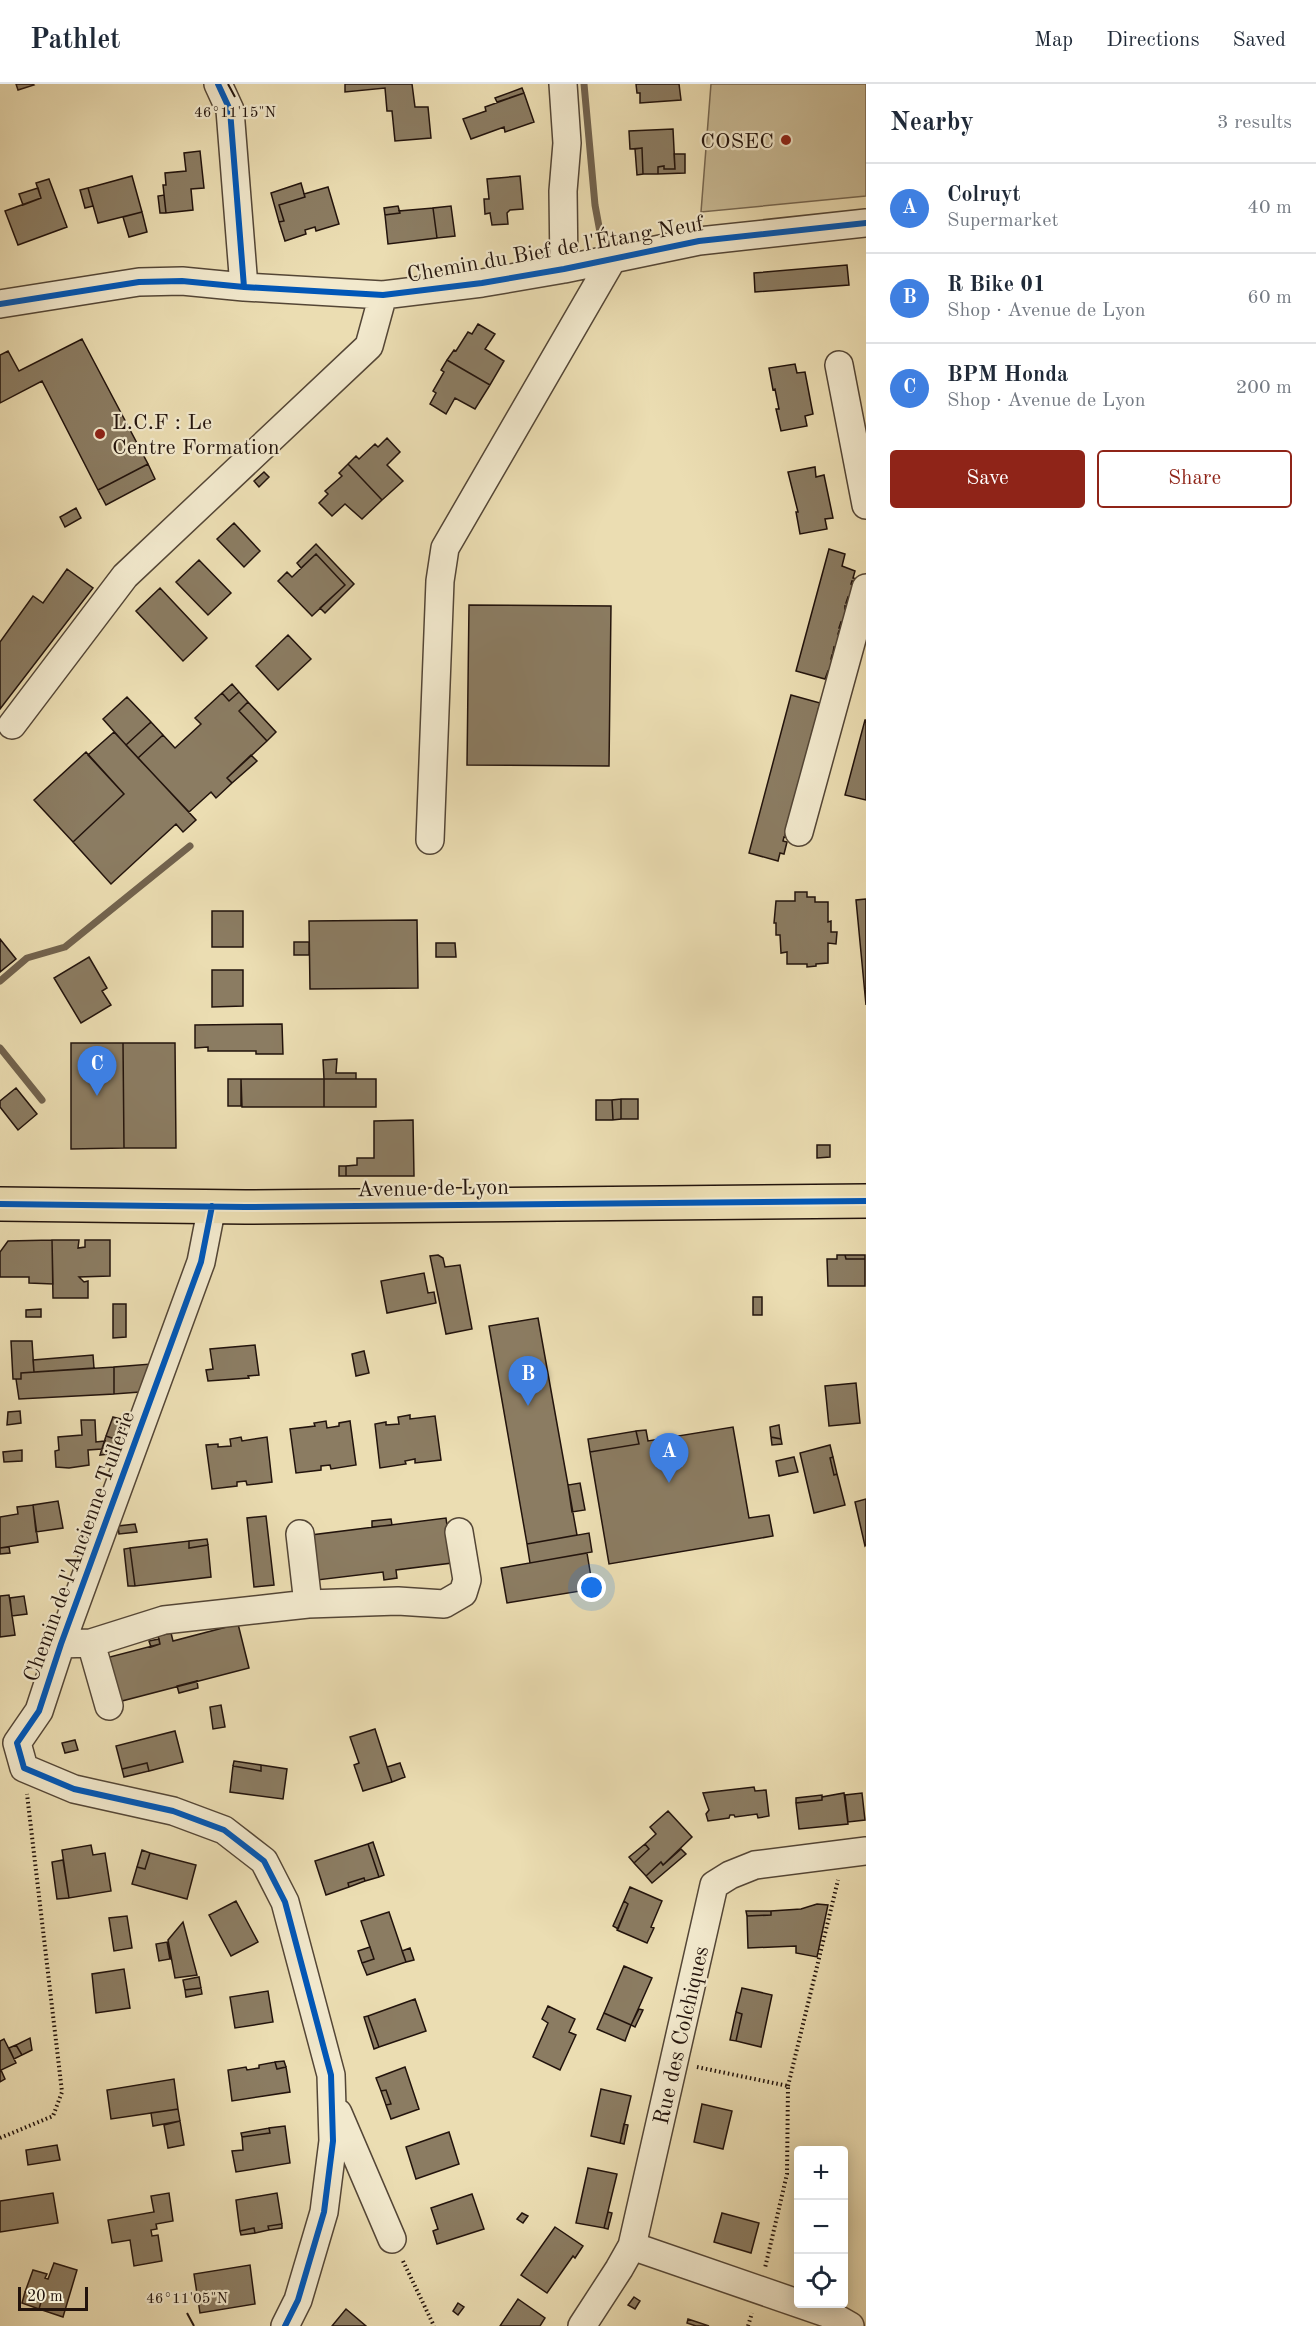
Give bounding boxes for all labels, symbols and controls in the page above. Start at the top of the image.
text: Pathlet [30,27,121,55]
text: Map [1034,30,1073,51]
text: Directions [1106,30,1200,51]
text: Saved [1233,30,1286,51]
text: 46°11'15"N [194,106,276,121]
text: Nearby [890,110,974,136]
text: 3 results [1217,113,1292,133]
place label: COSEC [700,131,774,153]
marker: COSEC [779,133,793,147]
text: Colruyt [947,184,1021,206]
text: A [902,198,917,218]
text: 40 m [1247,198,1292,218]
street label: Chemin du Bief de l'Étang Neuf [405,210,706,287]
text: Supermarket [947,211,1058,231]
text: R Bike 01 [947,274,1046,296]
text: B [902,288,917,308]
text: 60 m [1247,288,1292,308]
text: Shop · Avenue de Lyon [947,301,1145,321]
text: BPM Honda [947,364,1068,386]
text: C [903,378,916,398]
text: 200 m [1236,378,1292,398]
text: Shop · Avenue de Lyon [947,391,1145,411]
place label: L.C.F : Le Centre Formation [112,412,280,459]
marker: L.C.F : Le Centre Formation [93,427,107,441]
button: Save [890,450,1085,508]
button: Share [1097,450,1292,508]
pin: C [78,1046,116,1096]
street label: Avenue de Lyon [357,1177,509,1201]
pin: B [508,1356,548,1406]
street label: Chemin de l'Ancienne Tuilerie [21,1408,139,1685]
pin: A [650,1434,688,1483]
your location [577,1573,606,1602]
street label: Rue des Colchiques [651,1944,713,2127]
map controls [794,2146,848,2308]
button: + [794,2146,848,2200]
button: − [794,2200,848,2254]
button: locate [794,2254,848,2308]
scale bar [18,2284,88,2312]
text: 20 m [27,2289,63,2305]
text: 46°11'05"N [146,2292,228,2307]

